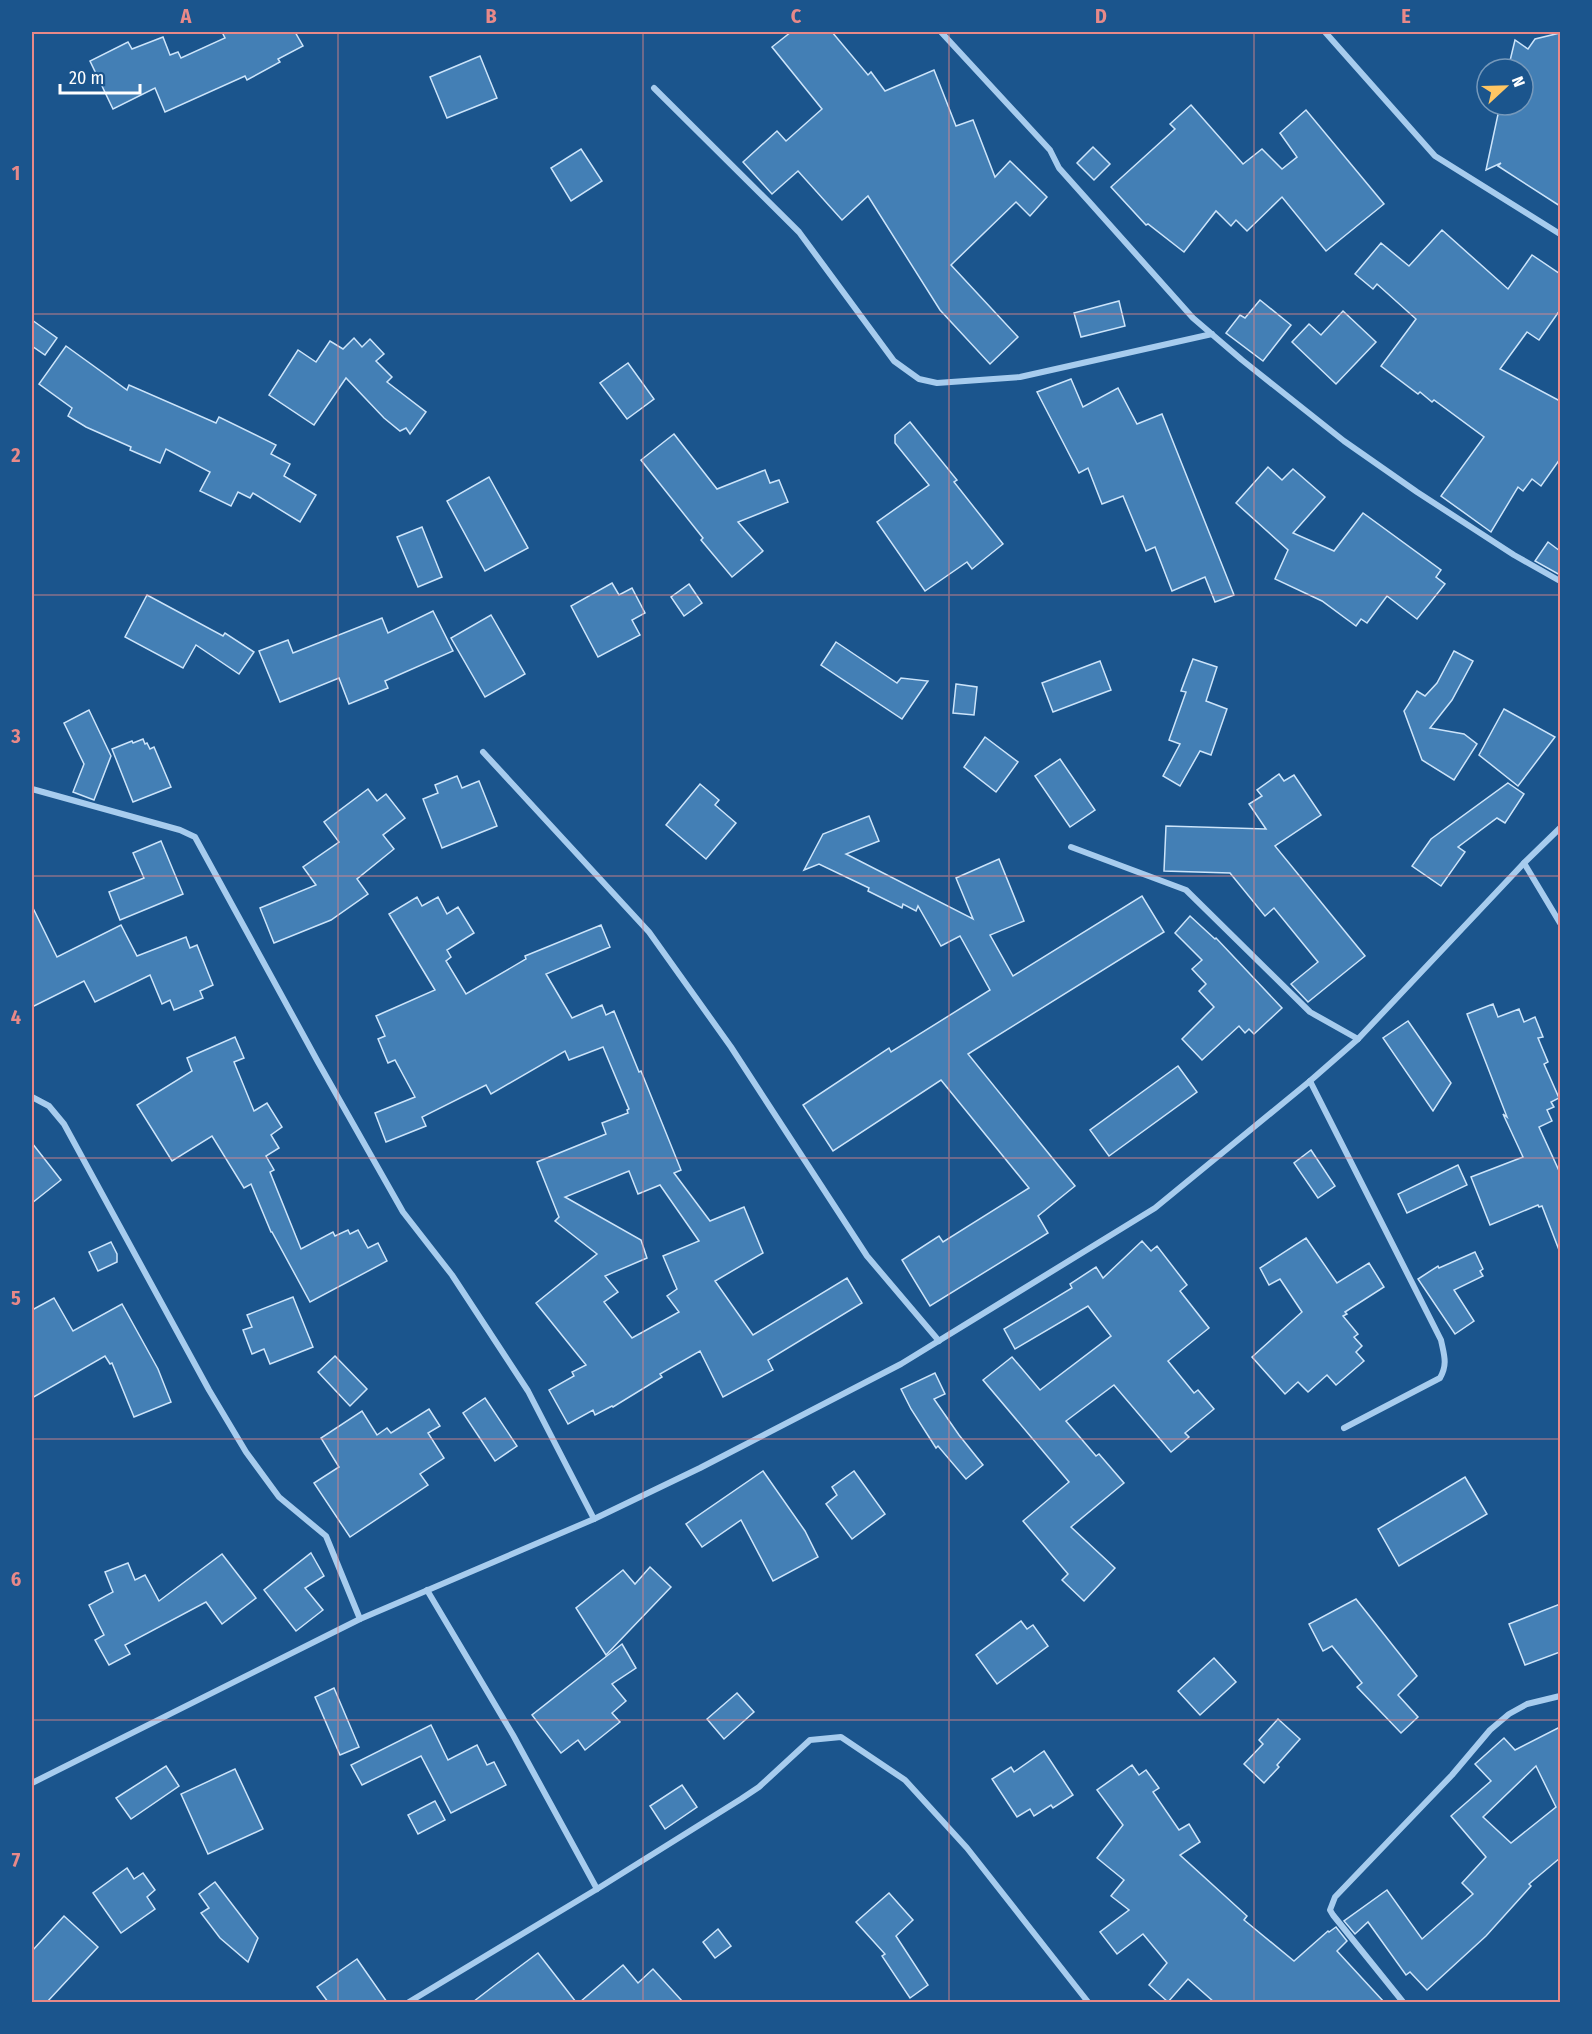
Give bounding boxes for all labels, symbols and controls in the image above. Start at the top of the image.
text: A [180,4,193,28]
text: B [485,4,497,28]
text: C [791,4,802,28]
text: D [1095,4,1107,28]
text: E [1401,4,1411,28]
scale bar [60,57,140,95]
north arrow [1475,57,1535,117]
text: 20 m [69,67,104,89]
text: N [1508,74,1529,90]
text: 1 [12,161,20,185]
text: 2 [10,443,21,467]
text: 3 [10,724,21,748]
text: 4 [11,1005,21,1029]
text: 5 [11,1286,21,1310]
text: 6 [11,1567,21,1591]
text: 7 [12,1848,21,1872]

